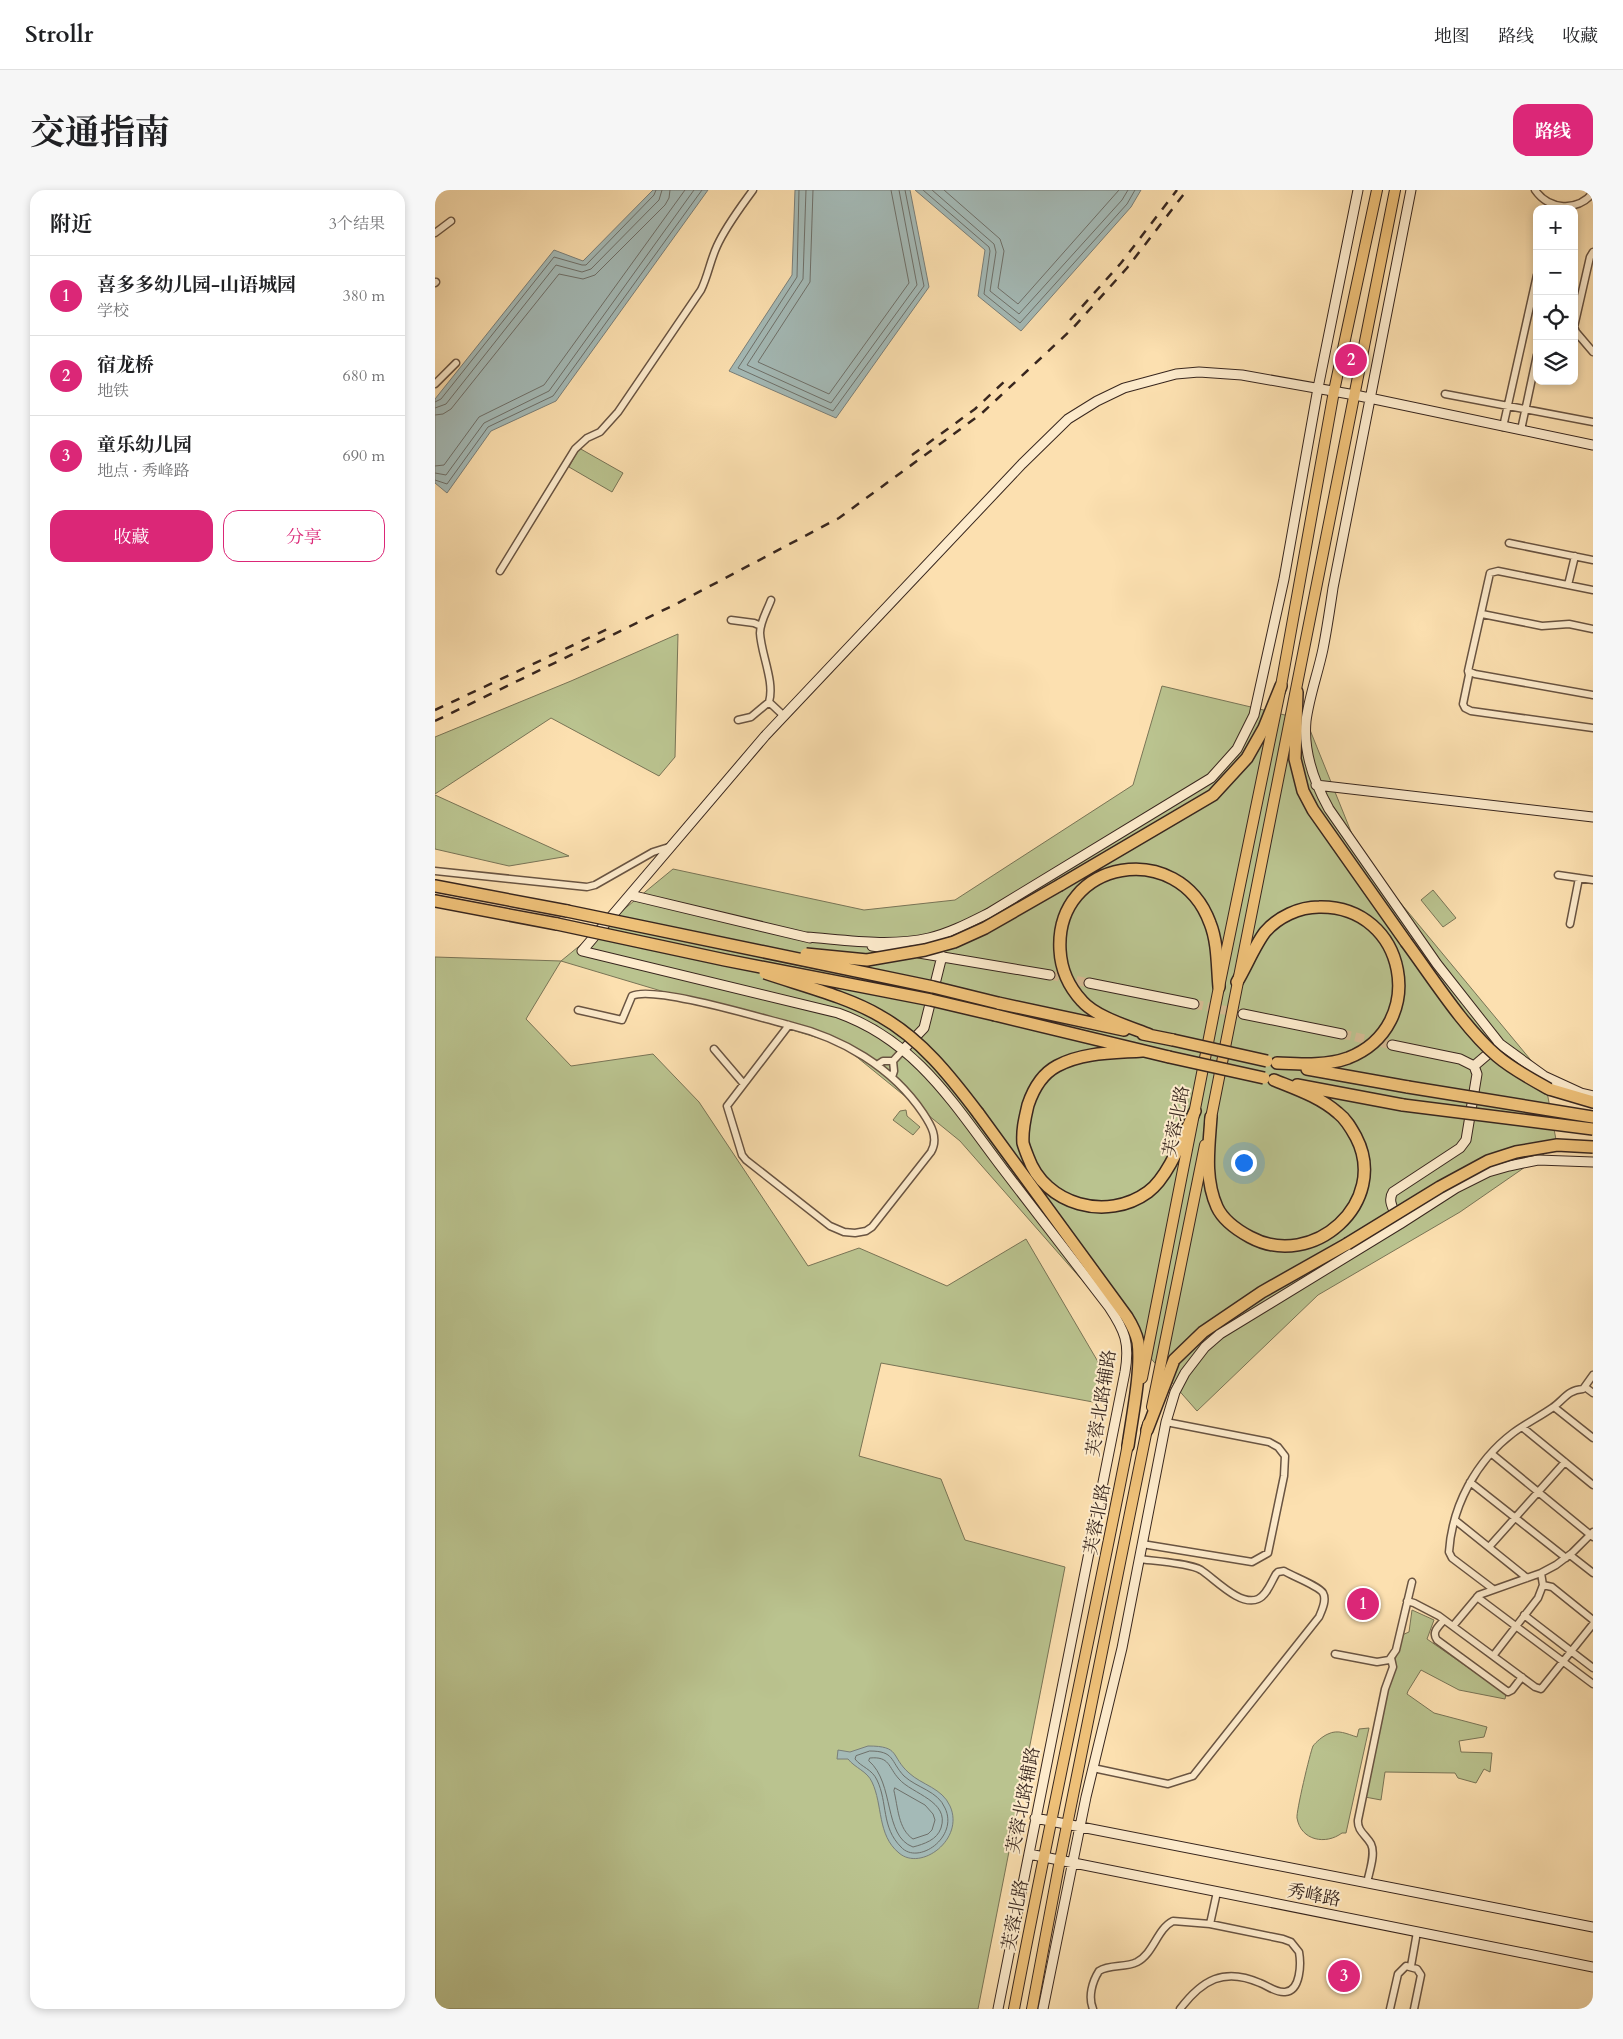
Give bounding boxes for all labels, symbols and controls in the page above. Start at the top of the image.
text: Strollr [25,18,93,51]
text: 地图 [1434,24,1470,49]
text: 路线 [1498,24,1534,49]
text: 收藏 [1562,24,1598,49]
button: 路线 [1513,104,1593,156]
text: 交通指南 [30,109,170,157]
map controls [1533,205,1578,385]
button: + [1533,205,1578,250]
text: 附近 [50,210,92,239]
text: 3个结果 [329,213,385,235]
button: − [1533,250,1578,295]
text: 喜多多幼儿园-山语城园 [97,272,296,298]
text: 1 [62,285,70,307]
text: 380 m [343,285,385,307]
button: locate [1533,295,1578,340]
text: 学校 [97,300,129,322]
button: layers [1533,340,1578,385]
pin: 2 [1335,341,1367,379]
text: 宿龙桥 [97,352,154,378]
text: 2 [62,365,70,387]
text: 680 m [343,365,385,387]
text: 地铁 [97,380,129,402]
text: 童乐幼儿园 [97,432,192,458]
text: 3 [62,445,70,467]
text: 690 m [343,445,385,467]
text: 地点 · 秀峰路 [97,460,190,482]
button: 收藏 [50,510,213,562]
button: 分享 [223,510,385,562]
street label: 芙蓉北路 [1157,1083,1196,1159]
your location [1231,1150,1257,1176]
street label: 芙蓉北路辅路 [1081,1348,1122,1458]
street label: 芙蓉北路 [1078,1481,1117,1557]
pin: 1 [1347,1585,1379,1623]
street label: 芙蓉北路辅路 [1001,1745,1046,1855]
street label: 芙蓉北路 [996,1877,1035,1953]
street label: 秀峰路 [1285,1878,1343,1913]
pin: 3 [1328,1957,1360,1995]

